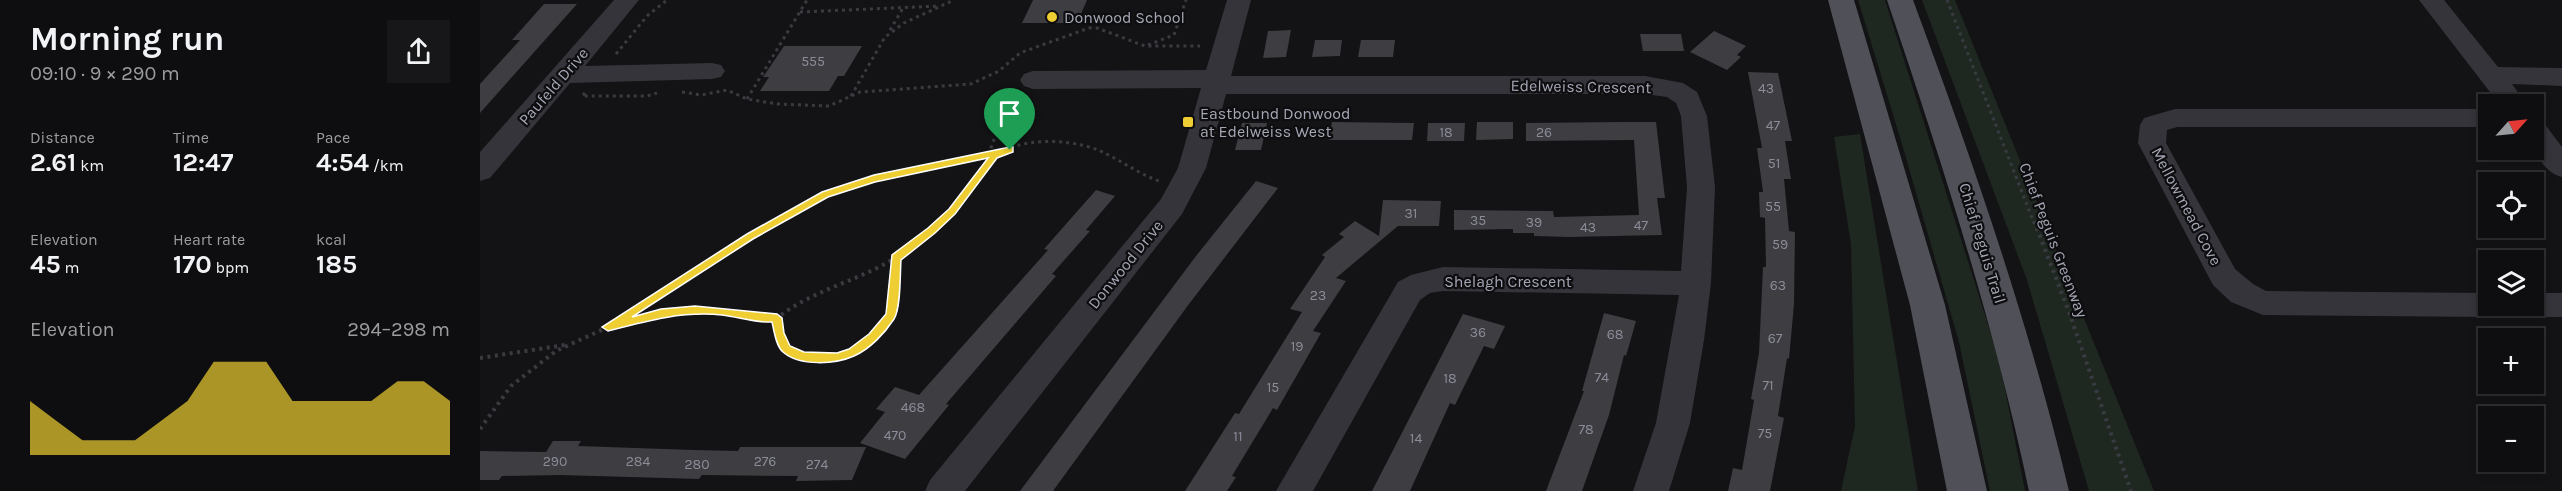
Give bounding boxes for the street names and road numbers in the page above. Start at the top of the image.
street label: Paufeld Drive [515,44,592,129]
street label: Edelweiss Crescent [1510,76,1652,97]
street label: Mellowmead Cove [2147,144,2226,269]
street label: Chief Peguis Greenway [2015,160,2092,321]
street label: Chief Peguis Trail [1955,181,2010,306]
street label: Donwood Drive [1084,216,1167,313]
street label: Shelagh Crescent [1444,272,1572,291]

